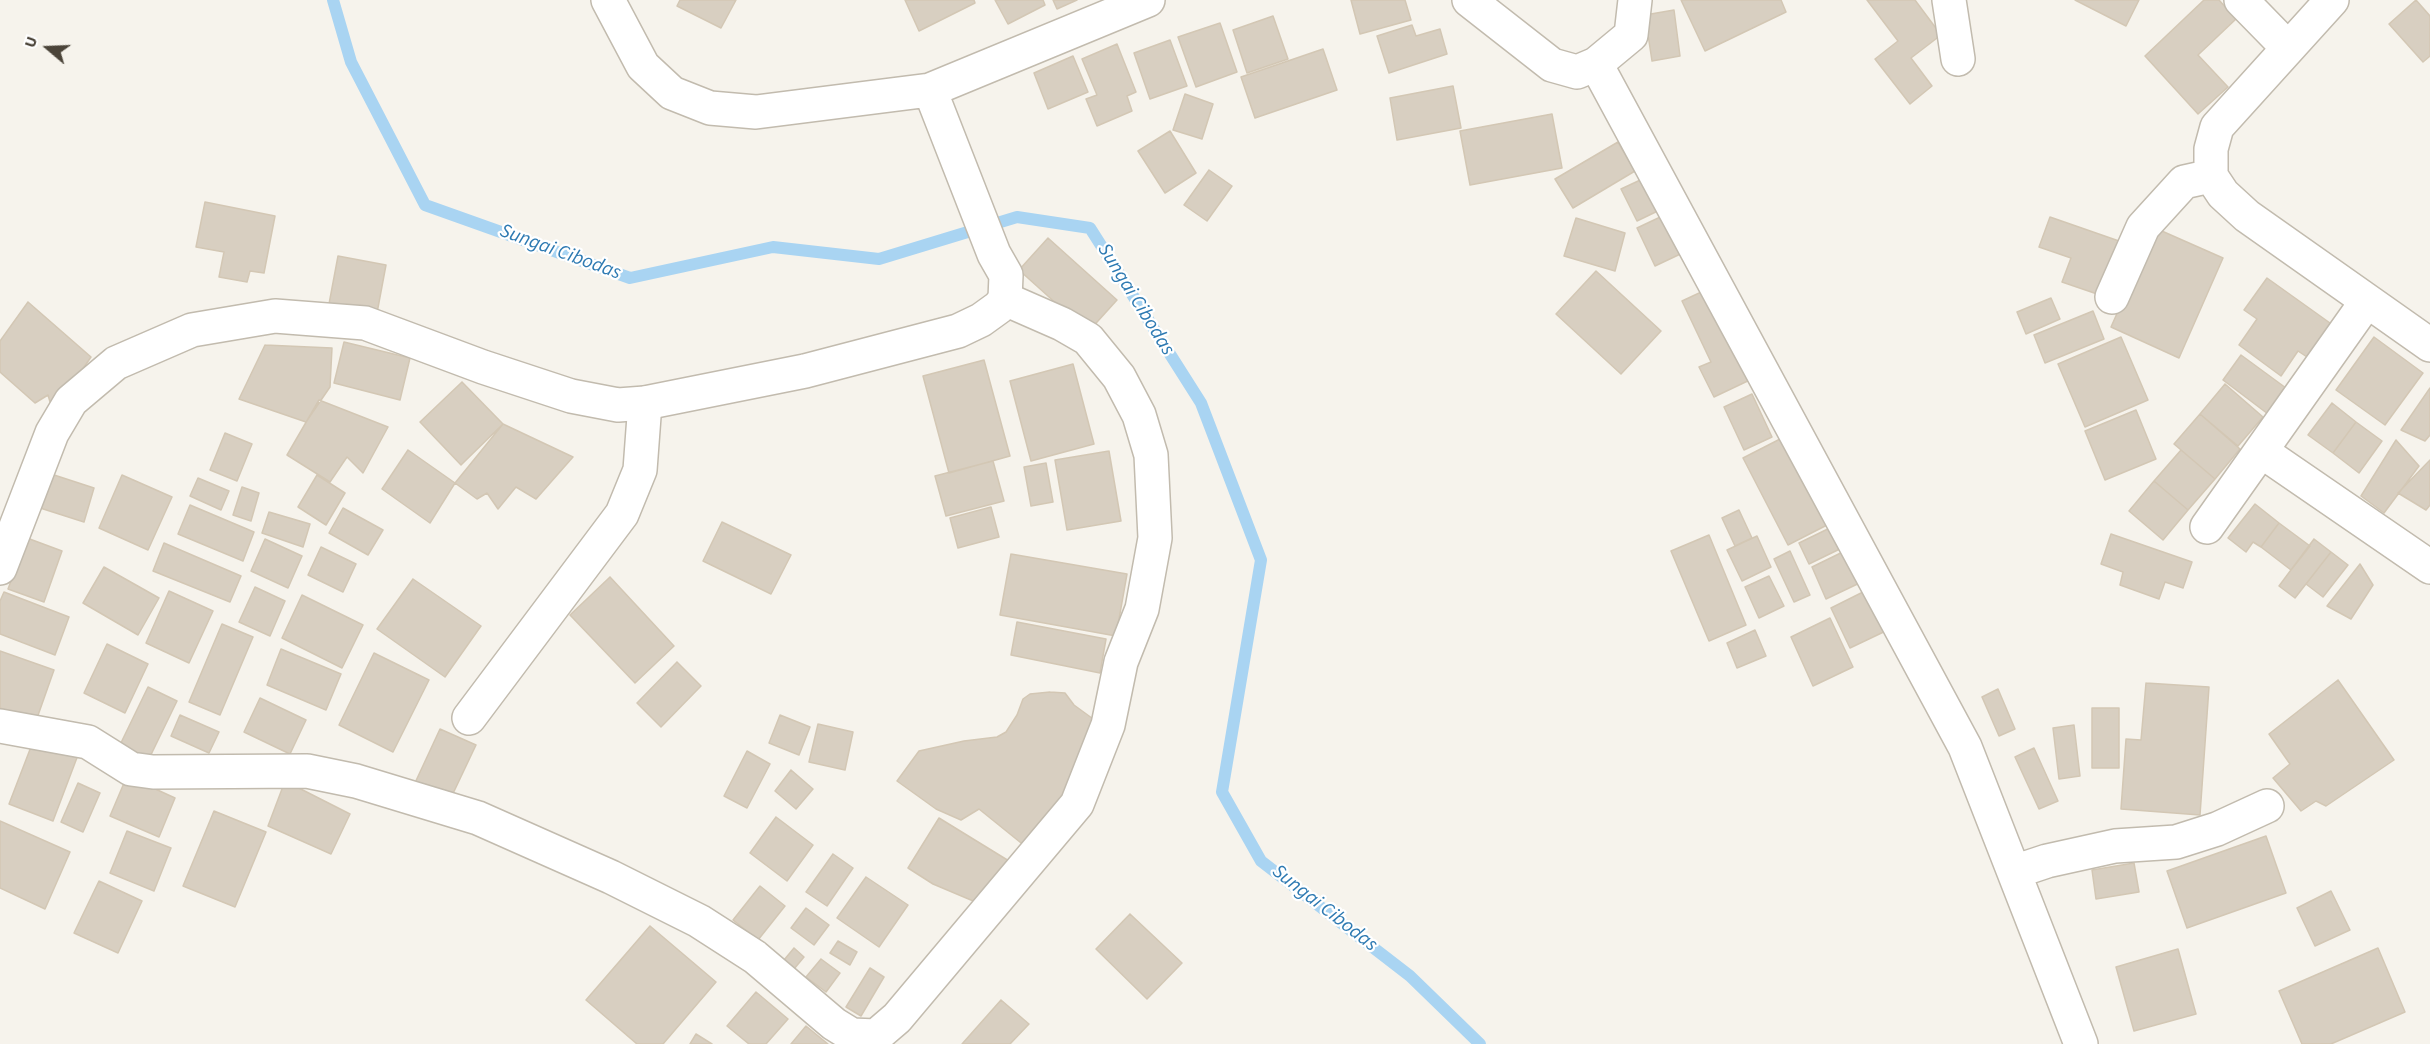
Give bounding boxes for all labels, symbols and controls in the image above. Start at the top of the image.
north arrow [18,18,78,78]
text: U [19,34,43,51]
water label: Sungai Cibodas [496,220,624,286]
water label: Sungai Cibodas [1091,240,1179,360]
water label: Sungai Cibodas [1266,860,1382,958]

